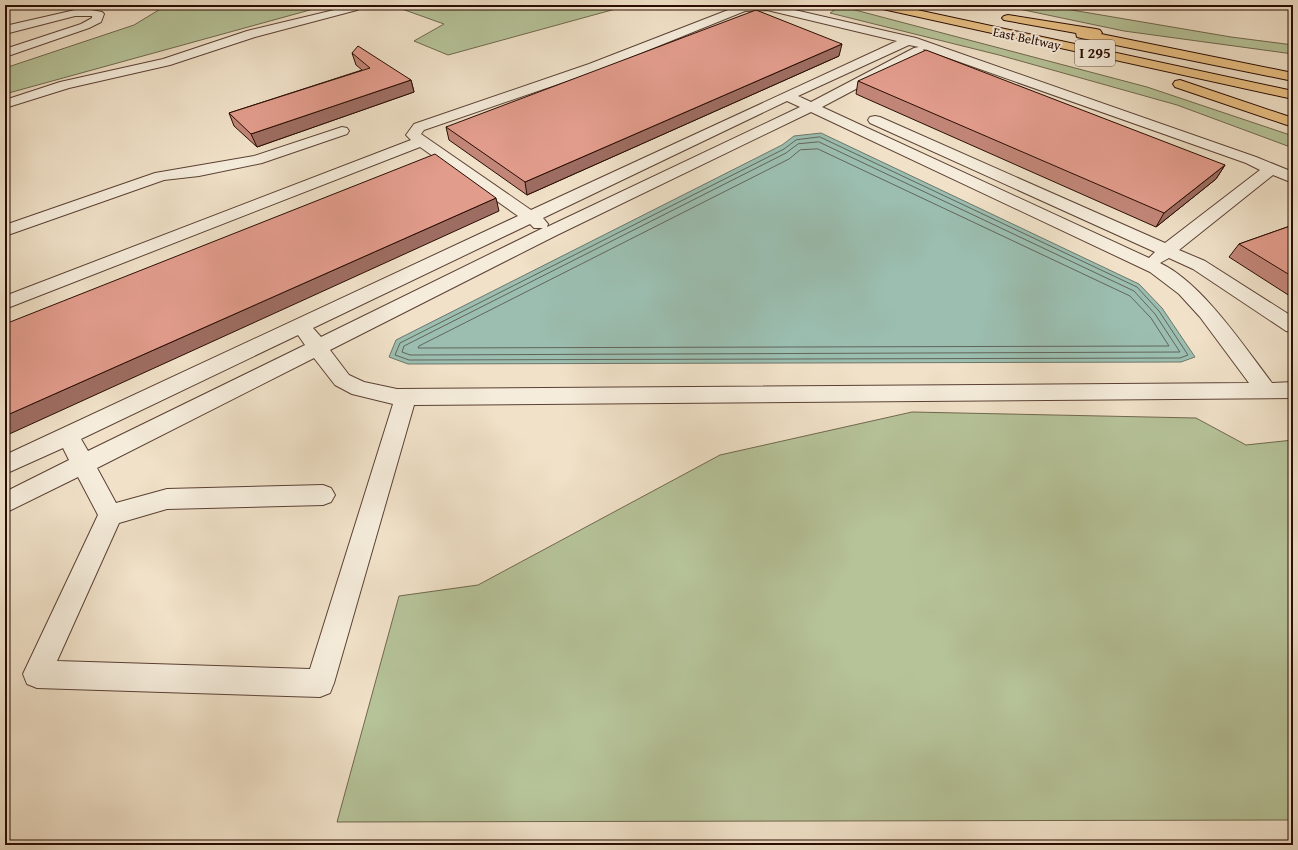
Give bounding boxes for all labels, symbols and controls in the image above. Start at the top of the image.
street label: East Beltway [991,22,1063,55]
road number: I 295 [1075,40,1115,66]

